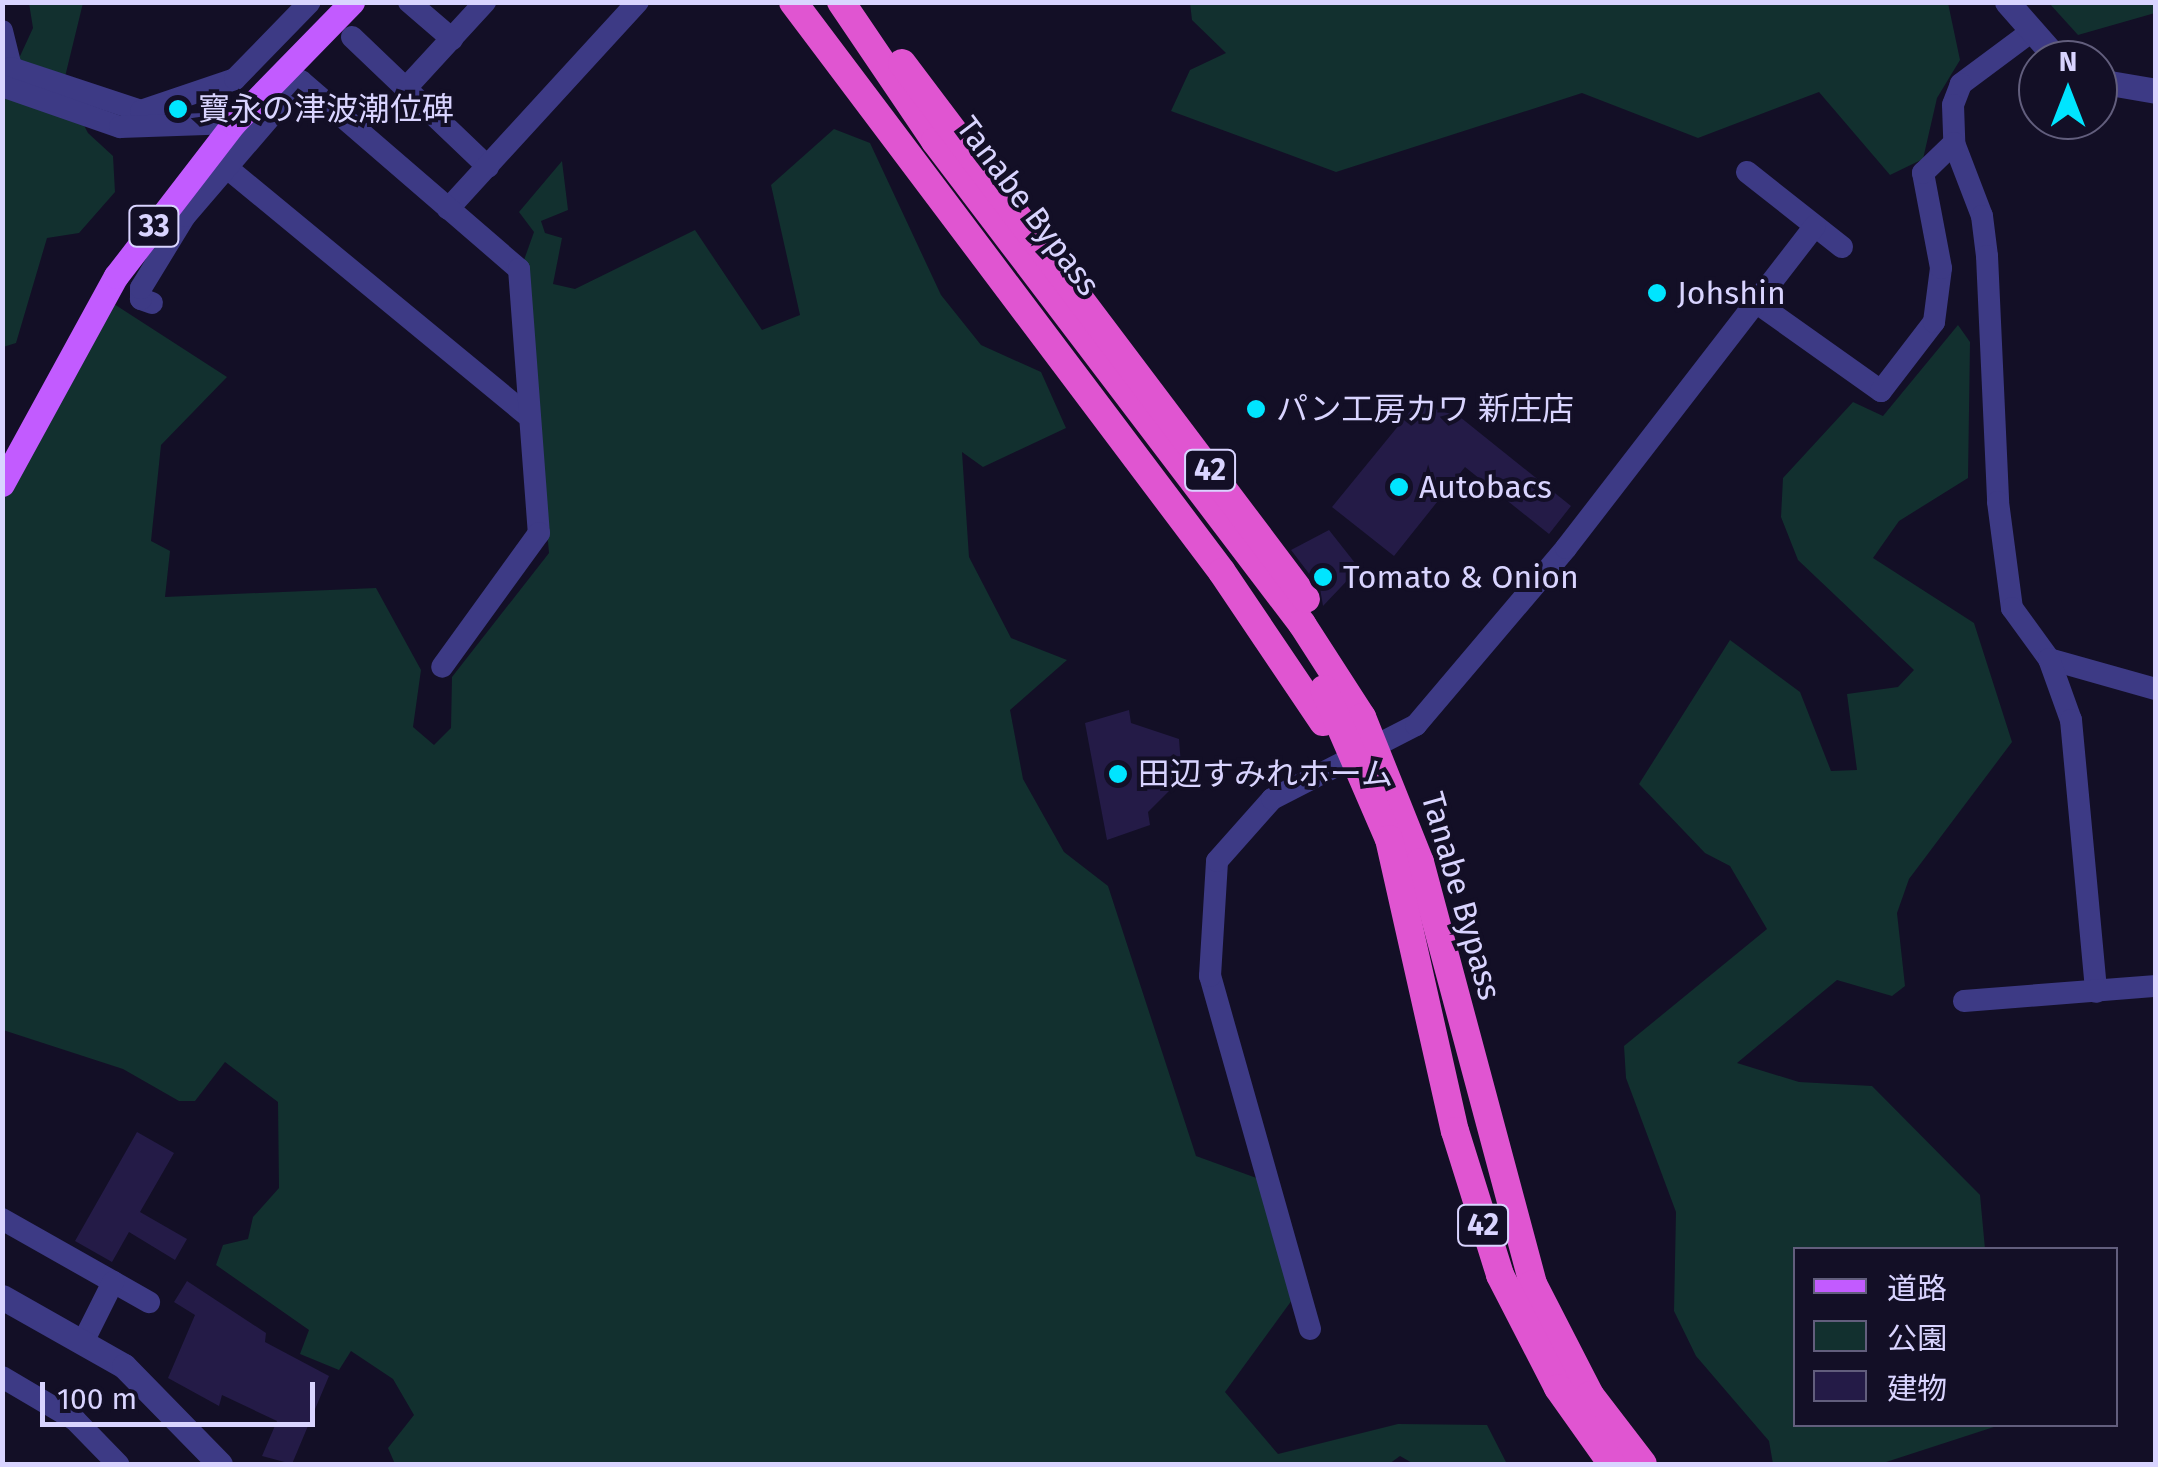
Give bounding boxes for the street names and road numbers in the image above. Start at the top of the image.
street label: Tanabe Bypass [948,109,1108,303]
road number: 33 [126,201,182,251]
road number: 42 [1182,445,1238,495]
street label: Tanabe Bypass [1413,788,1509,1004]
road number: 42 [1456,1200,1510,1250]

